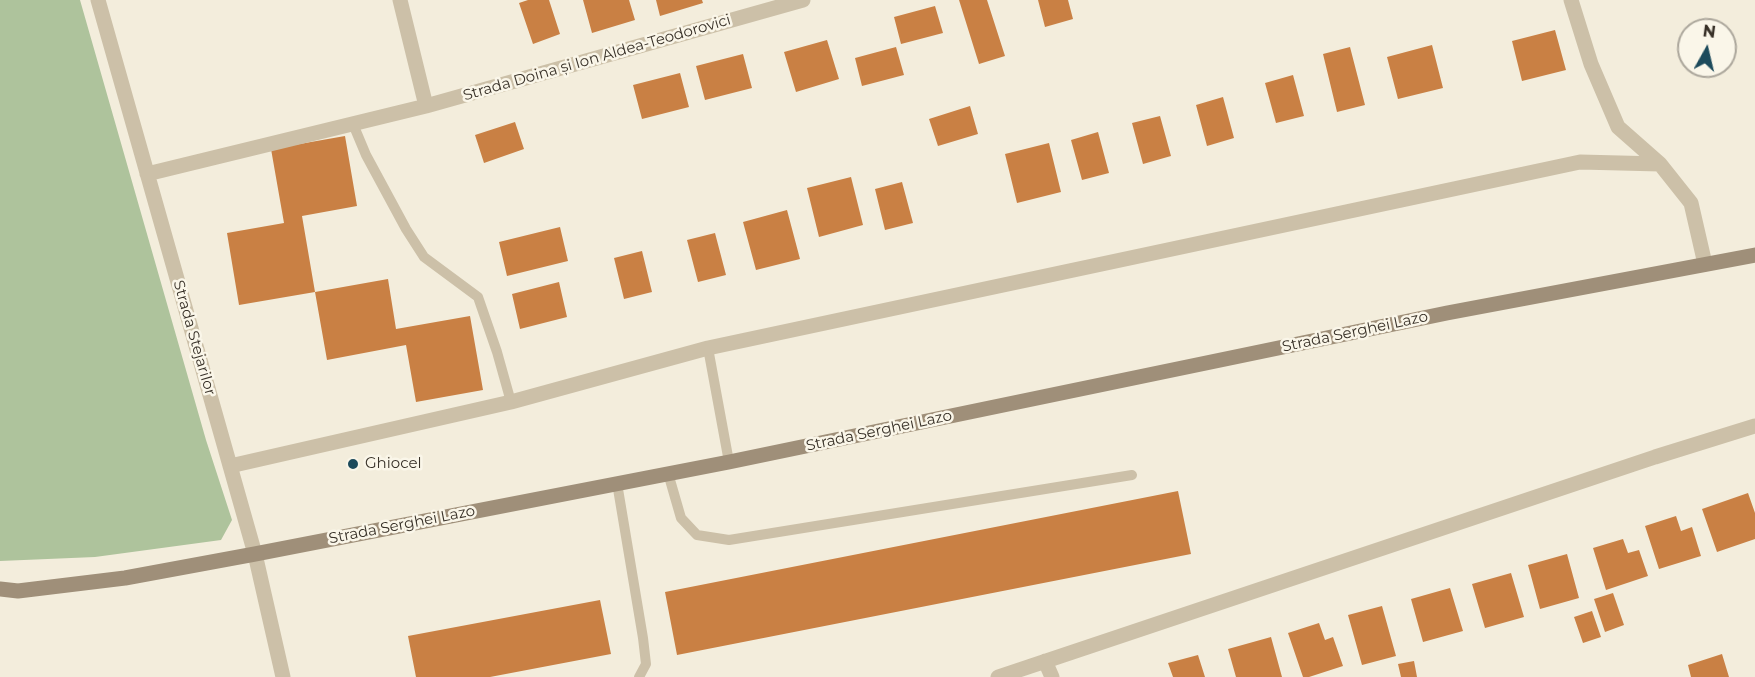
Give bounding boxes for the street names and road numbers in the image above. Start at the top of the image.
street label: Strada Doina și Ion Aldea-Teodorovici [461,11,733,105]
street label: Strada Stejarilor [169,278,219,398]
street label: Strada Serghei Lazo [1280,308,1430,356]
street label: Strada Serghei Lazo [804,407,954,455]
street label: Strada Serghei Lazo [327,502,477,548]

